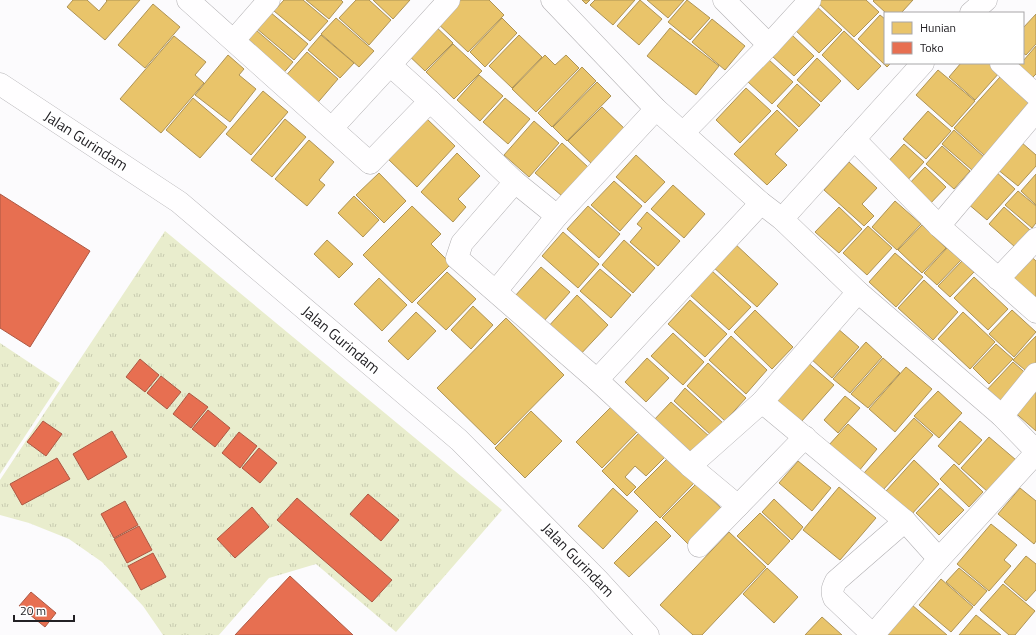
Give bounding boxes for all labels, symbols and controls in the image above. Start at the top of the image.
legend [884,12,1024,64]
text: Hunian [920,18,956,37]
text: Toko [920,38,943,57]
street label: Jalan Gurindam [40,105,133,176]
street label: Jalan Gurindam [297,300,385,379]
street label: Jalan Gurindam [537,517,620,602]
scale bar [14,597,74,623]
text: 20 m [20,601,46,620]

